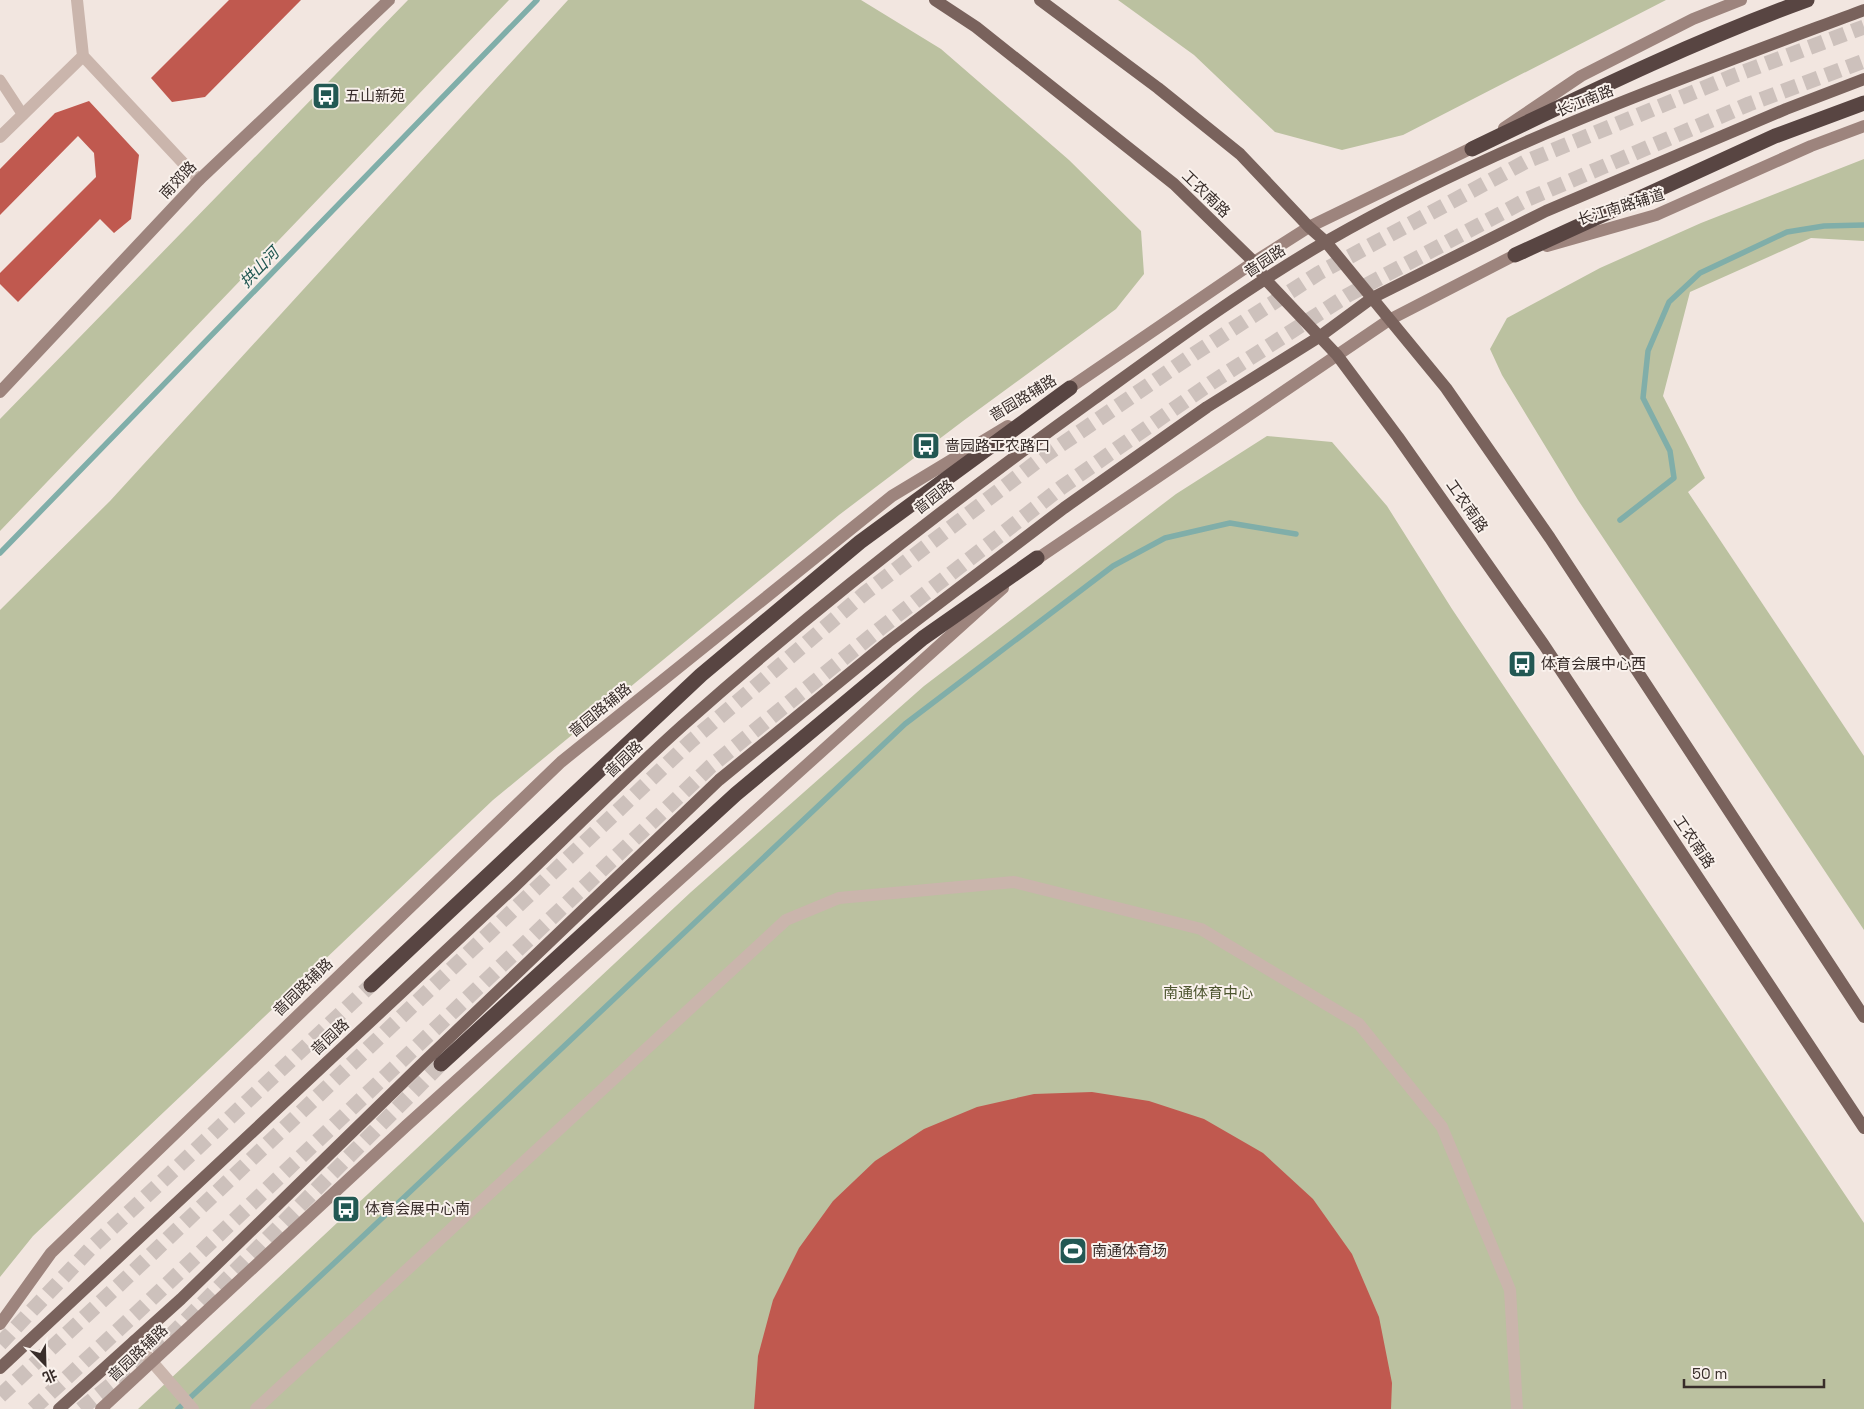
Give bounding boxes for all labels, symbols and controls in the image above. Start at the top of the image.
street label: 长江南路 [1553,80,1616,121]
bus stop icon: 五山新苑 [311,81,341,111]
place label: 五山新苑 [345,86,405,105]
street label: 南郊路 [155,157,200,202]
street label: 工农南路 [1178,166,1235,221]
street label: 长江南路辅道 [1575,184,1667,229]
street label: 啬园路 [1241,240,1289,281]
water label: 拱山河 [235,241,286,292]
street label: 啬园路辅路 [986,370,1060,425]
bus stop icon: 啬园路工农路口 [911,431,941,461]
place label: 啬园路工农路口 [945,436,1050,455]
street label: 啬园路 [910,475,957,518]
street label: 工农南路 [1442,476,1492,536]
bus stop icon: 体育会展中心西 [1507,649,1537,679]
place label: 体育会展中心西 [1541,654,1646,673]
street label: 啬园路辅路 [565,679,635,741]
street label: 啬园路 [601,736,646,781]
street label: 工农南路 [1670,812,1719,872]
street label: 啬园路辅路 [269,954,336,1020]
park label: 南通体育中心 [1163,983,1253,1002]
street label: 啬园路 [307,1014,353,1059]
bus stop icon: 体育会展中心南 [331,1194,361,1224]
place label: 体育会展中心南 [365,1199,470,1218]
sports icon: 南通体育场 [1058,1236,1088,1266]
place label: 南通体育场 [1092,1241,1167,1260]
street label: 啬园路辅路 [104,1320,172,1385]
north arrow [20,1339,70,1389]
scale bar [1684,1356,1824,1388]
text: 50 m [1692,1364,1727,1383]
text: 北 [40,1365,60,1387]

